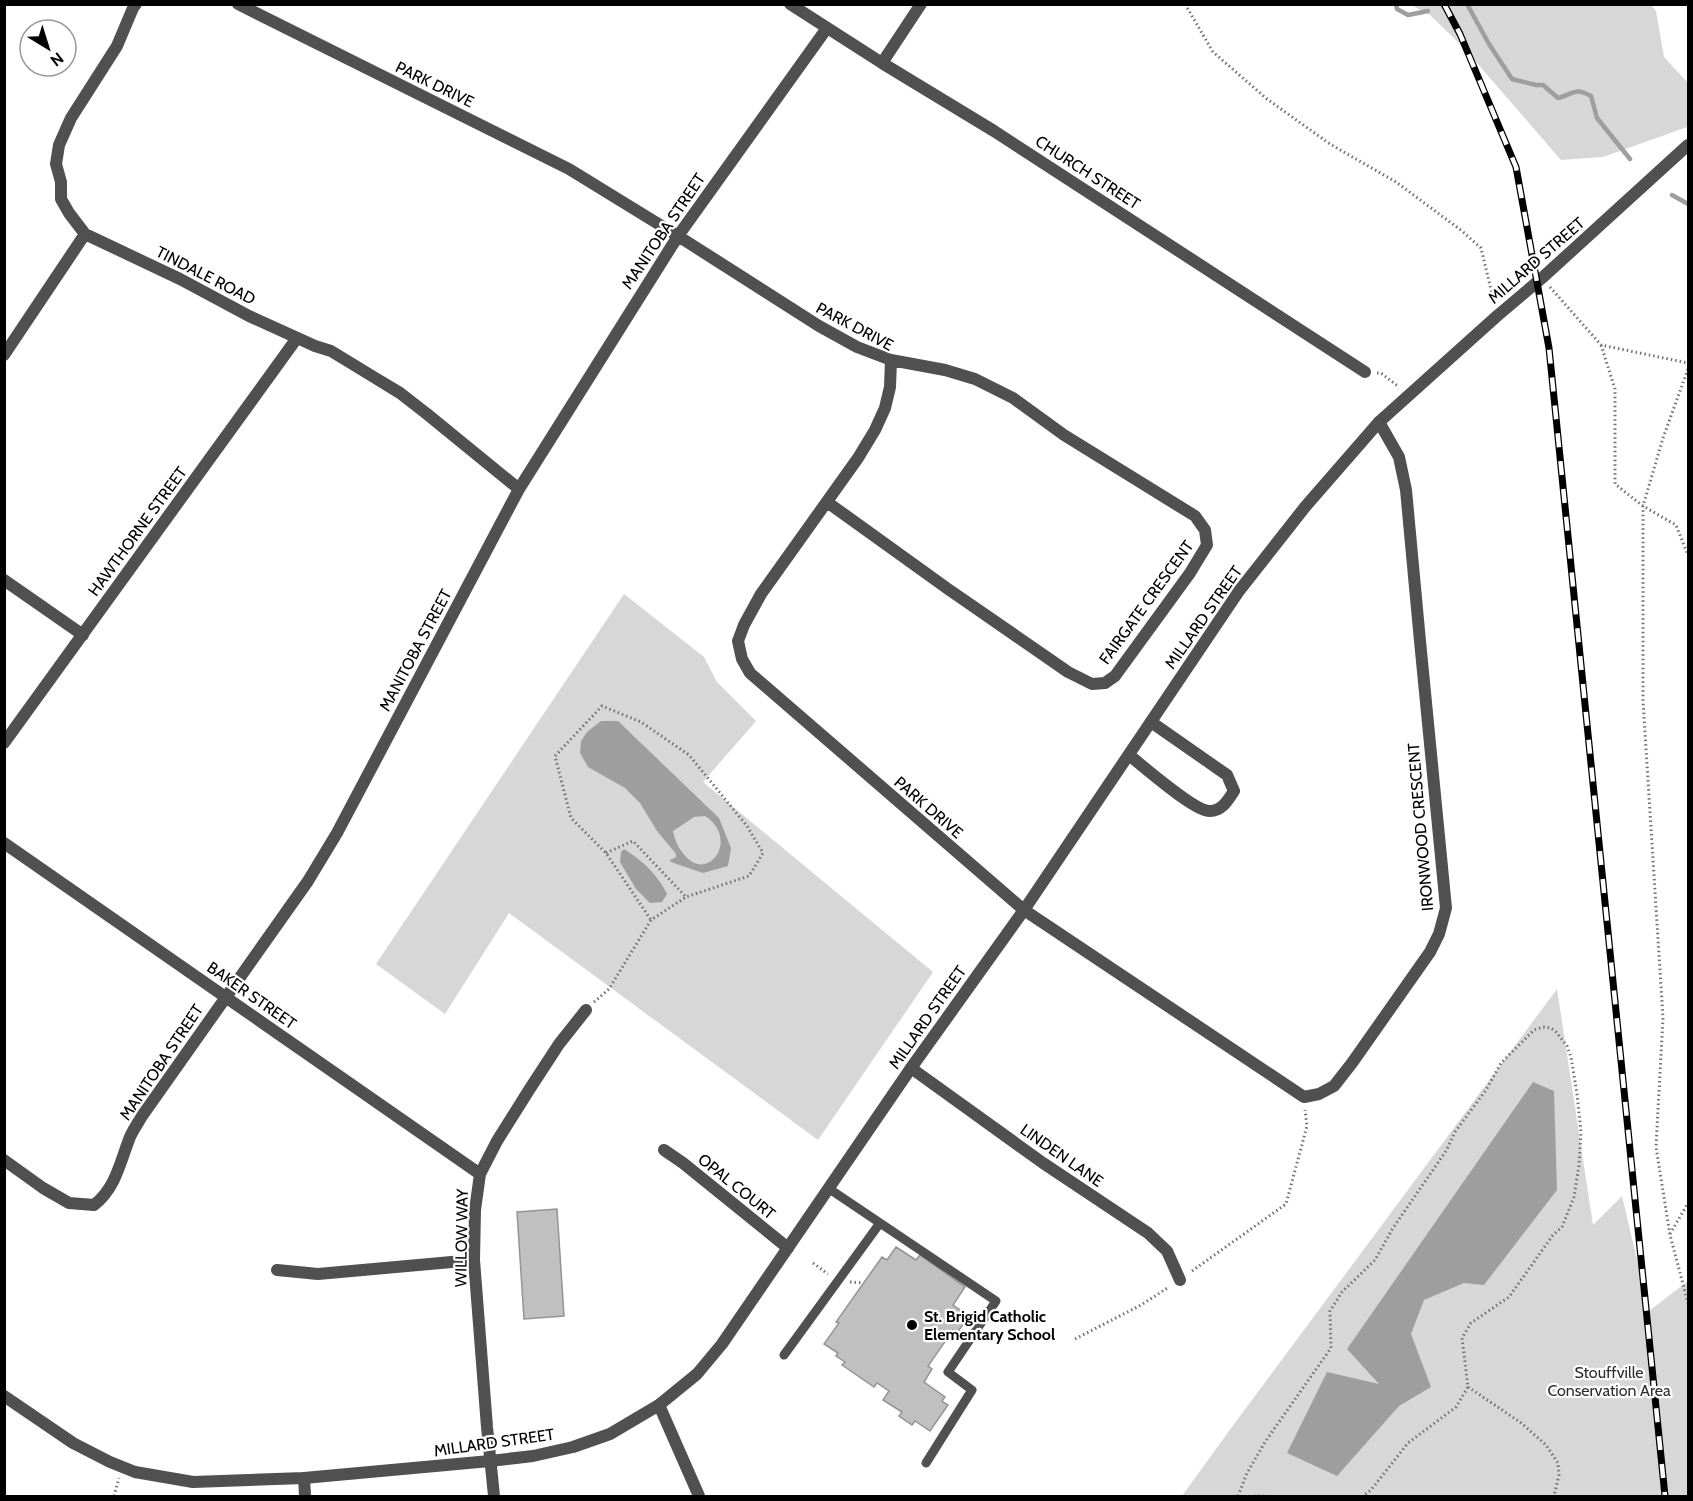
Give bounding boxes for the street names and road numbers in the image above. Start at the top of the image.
street label: PARK DRIVE [393,57,477,112]
street label: CHURCH STREET [1032,132,1144,214]
street label: MANITOBA STREET [618,169,709,293]
street label: MILLARD STREET [1484,213,1589,307]
street label: TINDALE ROAD [153,242,259,309]
street label: PARK DRIVE [813,298,897,355]
street label: HAWTHORNE STREET [84,463,191,600]
street label: FAIRGATE CRESCENT [1095,536,1198,668]
street label: MILLARD STREET [1161,562,1246,673]
street label: MANITOBA STREET [375,586,456,714]
street label: IRONWOOD CRESCENT [1404,742,1437,912]
street label: PARK DRIVE [890,772,967,842]
street label: BAKER STREET [204,958,300,1033]
street label: MILLARD STREET [885,962,970,1073]
street label: MANITOBA STREET [116,1000,207,1124]
street label: LINDEN LANE [1017,1120,1107,1191]
street label: OPAL COURT [694,1149,779,1224]
street label: WILLOW WAY [451,1188,472,1287]
street label: MILLARD STREET [433,1425,556,1460]

